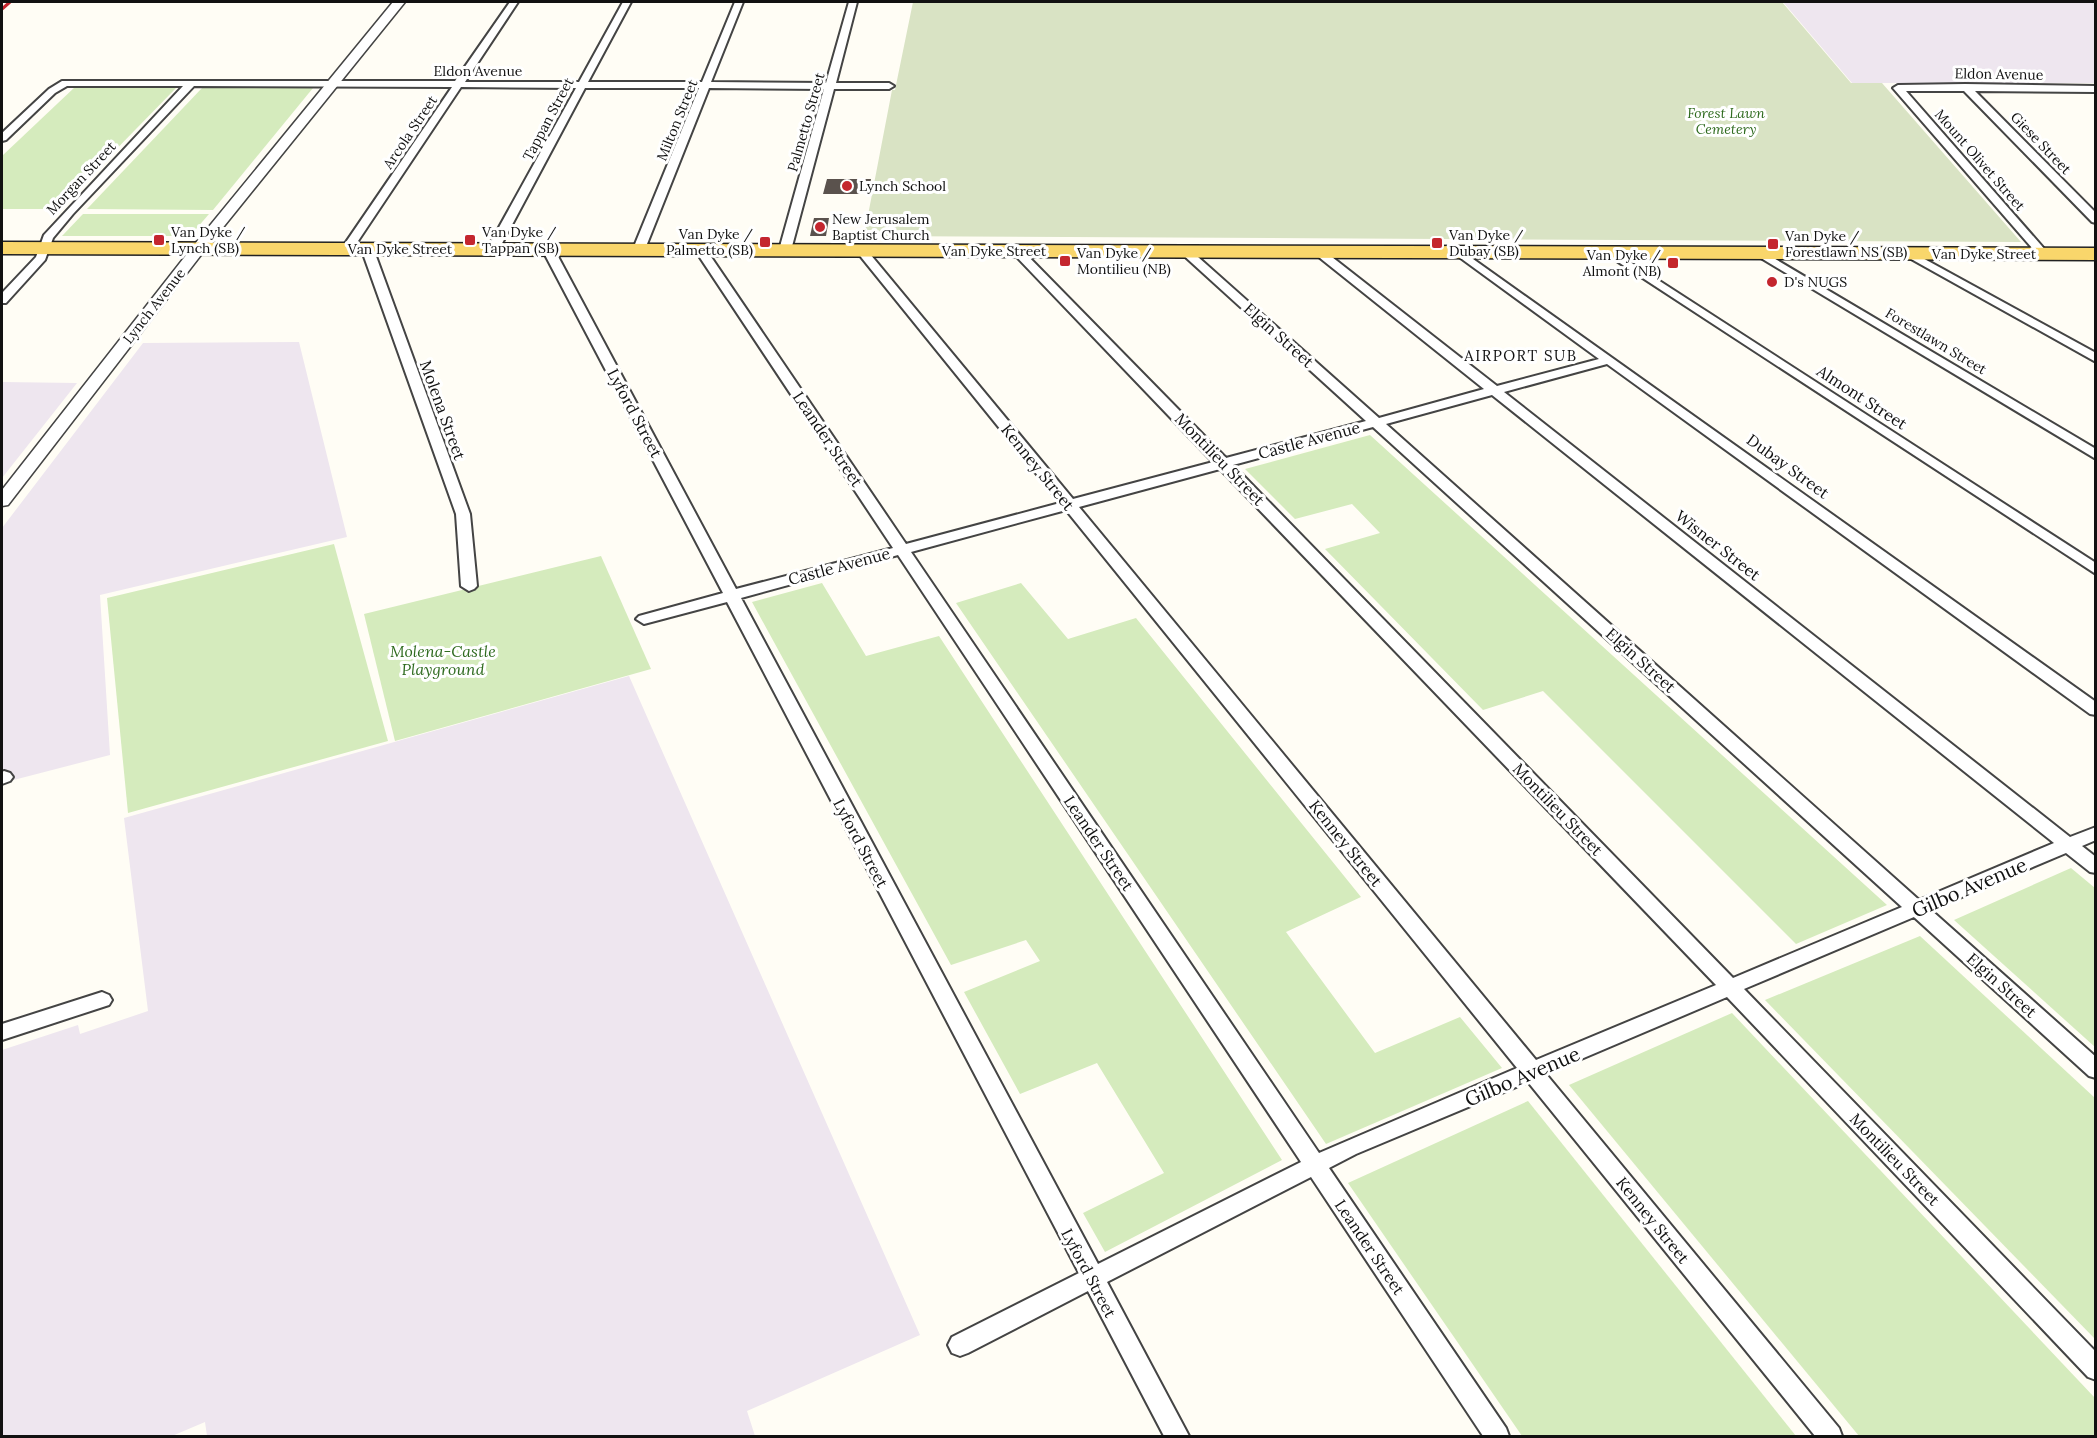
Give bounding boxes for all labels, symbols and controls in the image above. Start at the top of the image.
street label: Eldon Avenue [434,62,523,80]
street label: Eldon Avenue [1954,64,2044,84]
street label: Palmetto Street [783,70,829,173]
street label: Tappan Street [519,74,578,164]
street label: Milton Street [653,76,702,163]
street label: Arcola Street [378,91,441,173]
park label: Forest Lawn Cemetery [1687,104,1765,138]
street label: Mount Olivet Street [1931,105,2029,215]
street label: Giese Street [2007,108,2076,178]
street label: Morgan Street [42,137,120,218]
place label: Lynch School [859,177,946,195]
marker: Lynch School [840,179,854,193]
place label: New Jerusalem Baptist Church [832,210,930,244]
marker: New Jerusalem Baptist Church [813,220,827,234]
place label: Van Dyke / Lynch (SB) [170,223,246,257]
place label: Van Dyke / Tappan (SB) [481,223,559,257]
place label: Van Dyke / Palmetto (SB) [666,225,753,259]
place label: Van Dyke / Dubay (SB) [1448,226,1524,260]
place label: Van Dyke / Forestlawn NS (SB) [1784,227,1907,261]
marker: Van Dyke / Lynch (SB) [152,233,166,247]
marker: Van Dyke / Tappan (SB) [463,233,477,247]
marker: Van Dyke / Palmetto (SB) [758,235,772,249]
marker: Van Dyke / Dubay (SB) [1430,236,1444,250]
marker: Van Dyke / Forestlawn NS (SB) [1766,237,1780,251]
street label: Van Dyke Street [347,240,453,258]
street label: Van Dyke Street [941,242,1047,260]
place label: Van Dyke / Montilieu (NB) [1076,244,1171,278]
street label: Van Dyke Street [1931,245,2037,263]
place label: Van Dyke / Almont (NB) [1582,246,1661,280]
marker: Van Dyke / Montilieu (NB) [1058,254,1072,268]
marker: Van Dyke / Almont (NB) [1666,256,1680,270]
street label: Lynch Avenue [119,264,189,347]
place label: D's NUGS [1784,273,1847,291]
marker: D's NUGS [1765,275,1779,289]
street label: Elgin Street [1240,298,1319,372]
street label: Forestlawn Street [1882,304,1990,379]
district label: AIRPORT SUB [1463,346,1578,365]
street label: Molena Street [416,357,471,463]
street label: Almont Street [1812,360,1911,434]
street label: Lyford Street [603,365,667,462]
street label: Leander Street [789,388,868,491]
street label: Montilieu Street [1171,409,1270,510]
street label: Castle Avenue [1256,417,1362,463]
street label: Kenney Street [997,420,1079,515]
street label: Dubay Street [1743,429,1834,503]
street label: Wisner Street [1671,506,1765,585]
street label: Castle Avenue [786,543,892,589]
street label: Elgin Street [1602,623,1681,697]
park label: Molena-Castle Playground [390,641,496,679]
street label: Montilieu Street [1509,759,1608,860]
street label: Leander Street [1060,792,1139,895]
street label: Lyford Street [829,795,893,892]
street label: Kenney Street [1305,796,1387,891]
street label: Gilbo Avenue [1908,851,2031,922]
street label: Elgin Street [1963,948,2042,1022]
street label: Gilbo Avenue [1461,1040,1584,1111]
street label: Montilieu Street [1846,1109,1945,1210]
street label: Kenney Street [1612,1173,1694,1268]
street label: Leander Street [1331,1196,1410,1299]
street label: Lyford Street [1057,1225,1121,1322]

